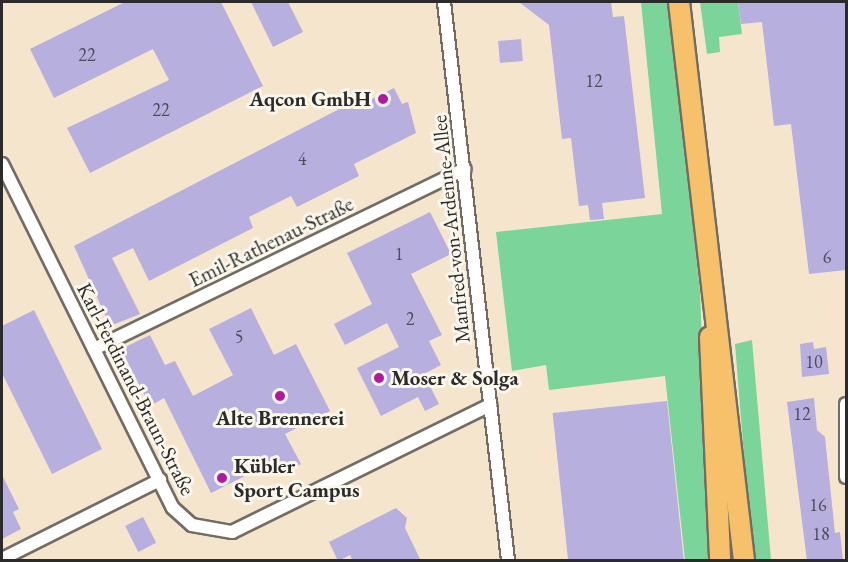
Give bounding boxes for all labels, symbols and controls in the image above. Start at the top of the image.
house number: 22 [78,44,96,66]
house number: 12 [585,70,603,92]
place label: Aqcon GmbH [249,86,371,112]
marker: Aqcon GmbH [376,92,390,106]
house number: 22 [152,99,170,121]
street label: Manfred-von-Ardenne-Allee [426,114,476,344]
house number: 4 [298,148,306,170]
street label: Emil-Rathenau-Straße [185,191,357,293]
house number: 1 [395,243,403,265]
house number: 6 [823,246,831,268]
street label: Karl-Ferdinand-Braun-Straße [72,279,200,499]
house number: 2 [406,308,414,330]
house number: 5 [235,326,243,348]
house number: 10 [805,351,823,373]
place label: Moser & Solga [391,365,519,391]
marker: Moser & Solga [372,371,386,385]
marker: Alte Brennerei [273,389,287,403]
house number: 12 [793,403,811,425]
place label: Alte Brennerei [216,405,344,431]
place label: Kübler Sport Campus [234,453,360,503]
marker: Kübler Sport Campus [215,471,229,485]
house number: 16 [809,494,827,516]
house number: 18 [812,523,830,545]

